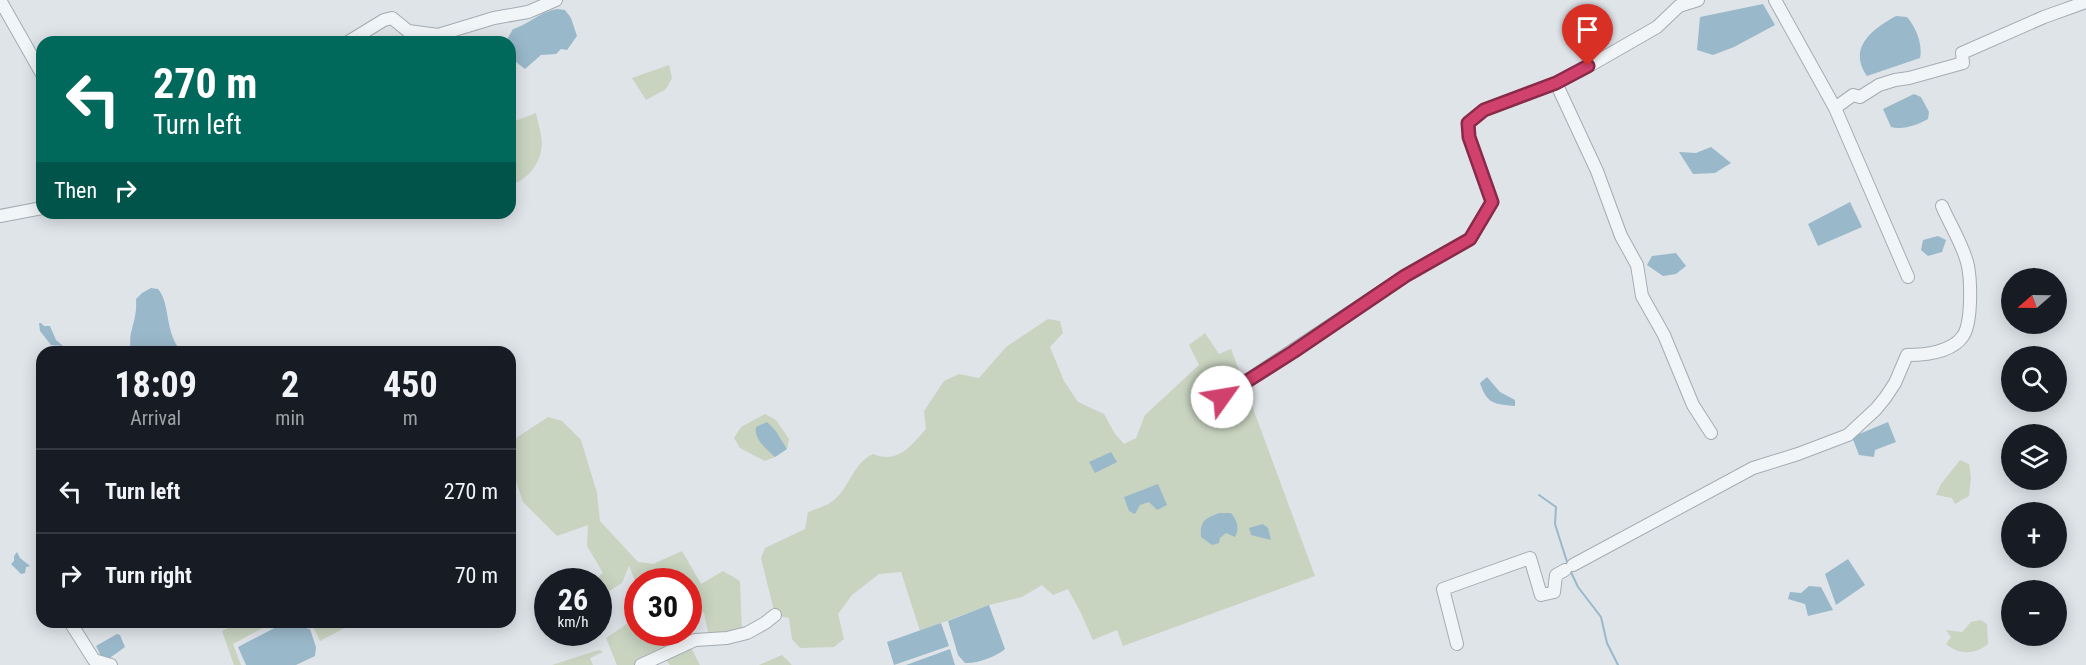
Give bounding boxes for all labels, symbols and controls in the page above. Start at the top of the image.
pin [1562,4,1613,66]
icon: arrive [1571,13,1604,46]
text: 270 m [153,59,258,108]
icon: left [54,60,132,138]
text: Turn left [153,109,242,141]
icon: right [109,174,142,207]
text: Then [54,178,97,203]
north arrow [2001,268,2067,334]
map controls [2001,268,2067,646]
button: search [2001,346,2067,412]
text: 18:09 [114,364,197,406]
text: 2 [281,364,299,406]
text: 450 [383,364,438,406]
position arrow [1190,365,1254,429]
text: Arrival [130,406,181,430]
text: min [275,406,305,430]
text: m [403,406,418,430]
button: layers [2001,424,2067,490]
icon: left [54,475,87,508]
text: Turn left [105,479,180,504]
text: 270 m [444,479,498,504]
button: + [2001,502,2067,568]
icon: right [54,559,87,592]
text: Turn right [105,563,192,588]
text: 70 m [455,563,498,588]
speed limit sign: 30 [624,568,702,646]
button: − [2001,580,2067,646]
text: 26 [558,582,588,617]
text: km/h [558,613,588,631]

